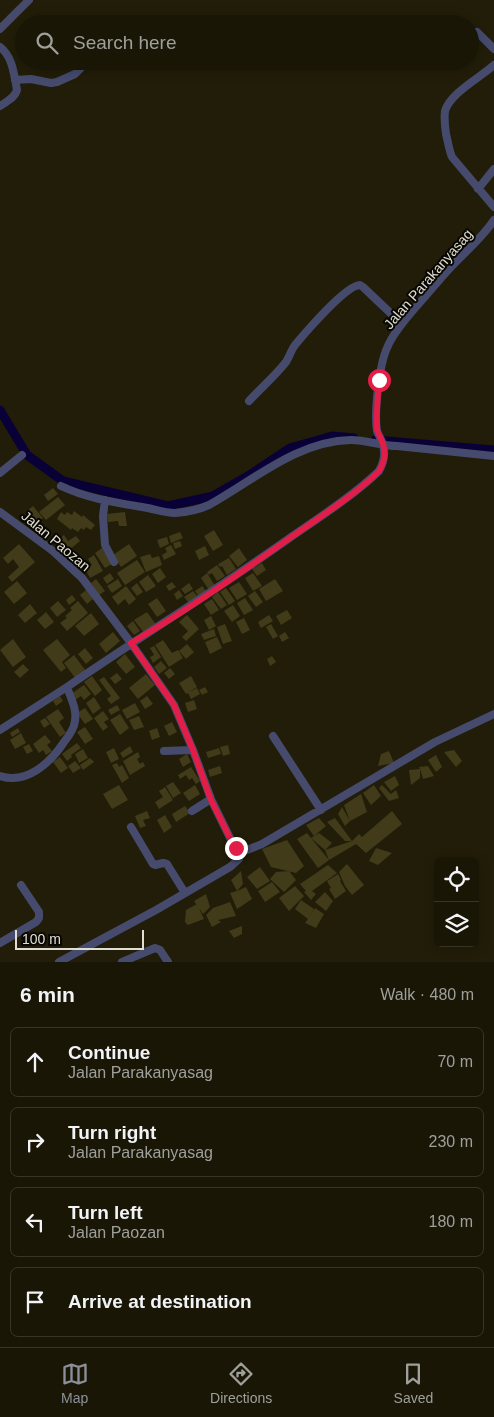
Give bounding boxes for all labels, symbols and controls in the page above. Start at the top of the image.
search box [15,15,479,70]
icon: search [33,29,61,57]
text: Search here [73,32,177,53]
street label: Jalan Parakanyasag [380,226,476,332]
route start [368,369,391,392]
street label: Jalan Paozan [18,508,94,574]
route end [225,837,248,860]
map controls [434,857,479,947]
button: locate [434,857,479,902]
button: layers [434,902,479,947]
scale bar [15,927,144,950]
text: 100 m [22,931,61,947]
text: 6 min [20,983,75,1006]
text: Walk · 480 m [380,986,474,1003]
text: Continue [68,1042,150,1063]
icon: ahead [21,1048,49,1076]
text: 70 m [437,1053,473,1070]
text: Jalan Parakanyasag [68,1064,213,1081]
text: Turn right [68,1122,156,1143]
icon: right [21,1128,49,1156]
text: 230 m [429,1133,473,1150]
text: Jalan Parakanyasag [68,1144,213,1161]
text: Turn left [68,1202,143,1223]
icon: left [21,1208,49,1236]
text: 180 m [429,1213,473,1230]
text: Jalan Paozan [68,1224,165,1241]
icon: arrive [21,1288,49,1316]
text: Arrive at destination [68,1291,252,1312]
tab: Map [61,1360,89,1406]
tab: Directions [210,1360,272,1406]
tab: Saved [394,1360,433,1406]

